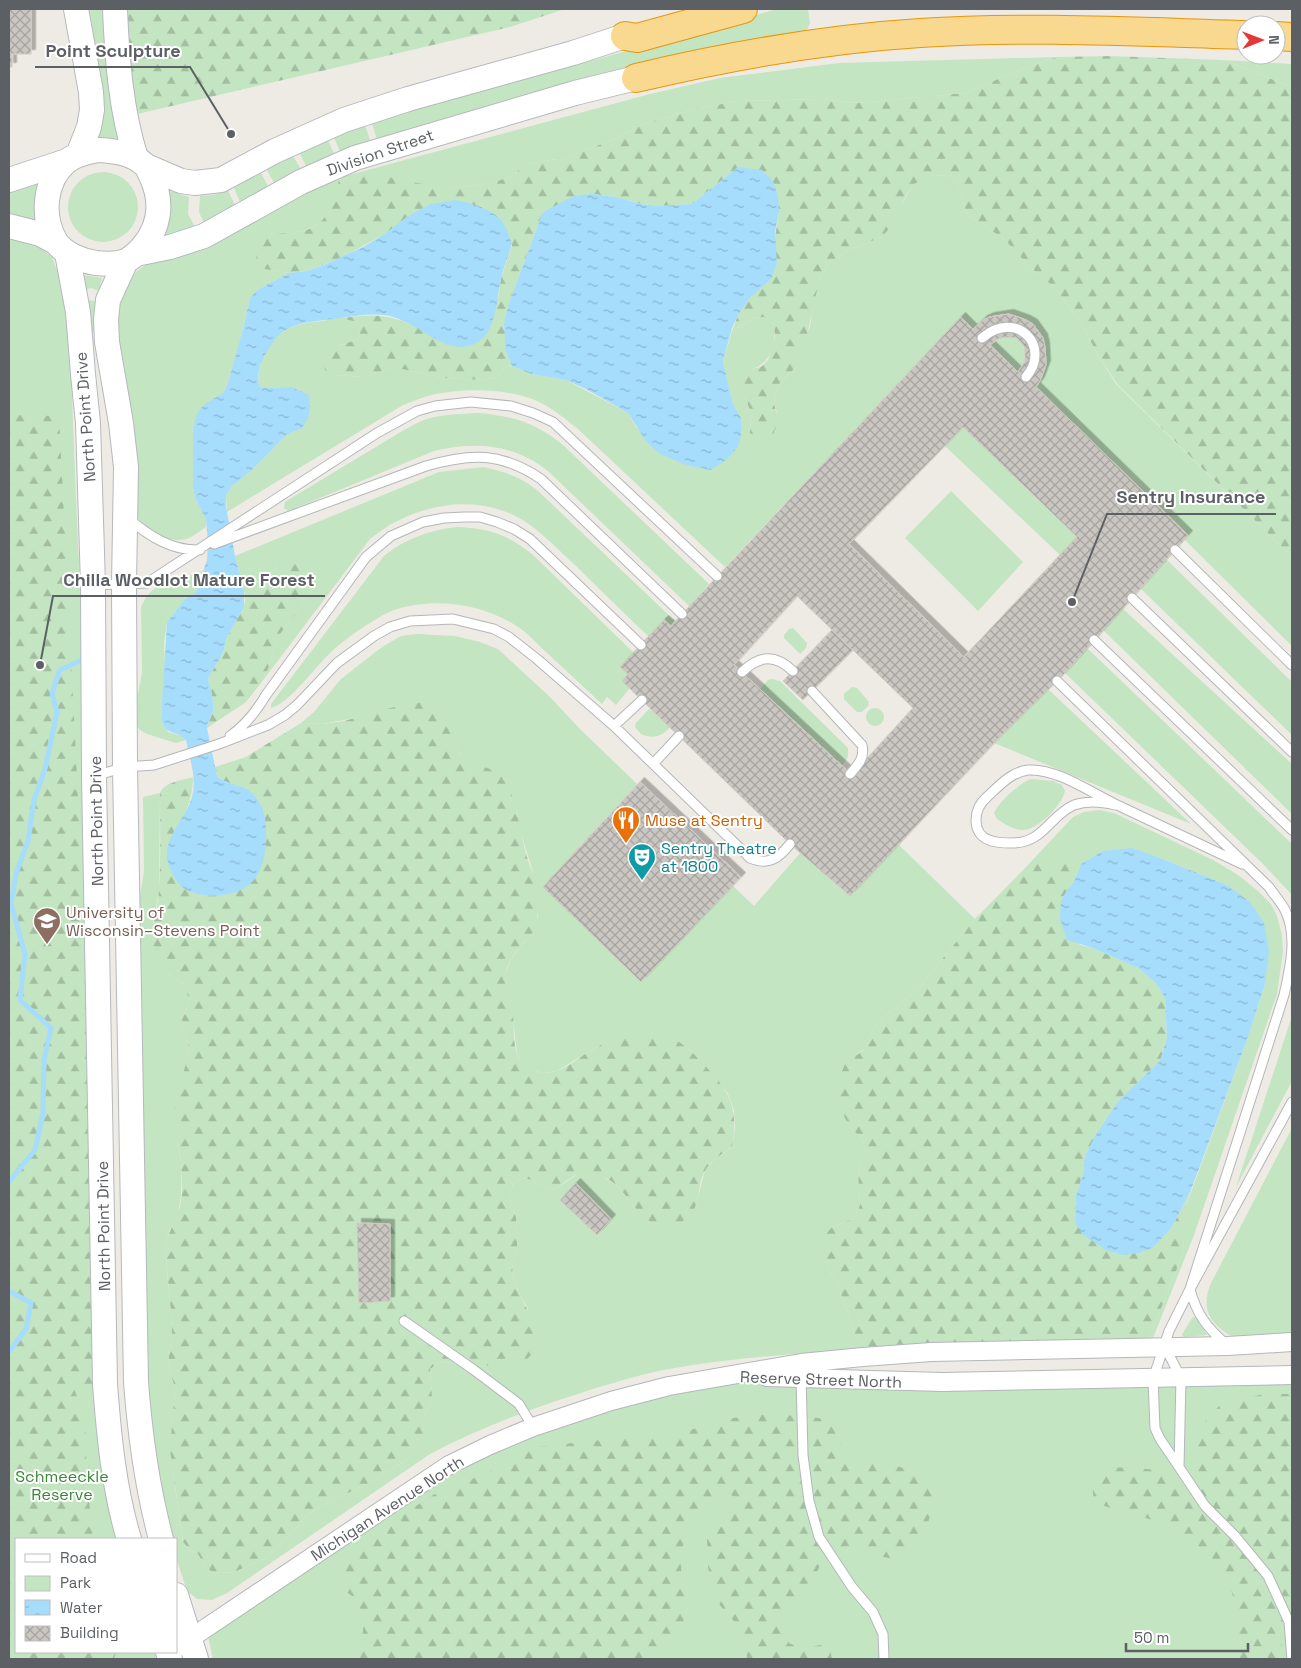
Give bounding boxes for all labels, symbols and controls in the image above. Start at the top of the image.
north arrow [1236,15,1286,65]
callout: Point Sculpture [35,34,190,67]
text: N [1265,35,1283,45]
text: Point Sculpture [45,39,181,62]
street label: Division Street [324,124,437,181]
street label: North Point Drive [70,351,101,483]
callout: Sentry Insurance [1107,481,1276,514]
text: Sentry Insurance [1117,485,1265,508]
callout: Chilla Woodlot Mature Forest [53,563,325,596]
text: Chilla Woodlot Mature Forest [63,568,315,591]
street label: North Point Drive [85,756,108,886]
restaurant icon: Muse at Sentry [611,805,641,844]
place label: Muse at Sentry [645,810,763,831]
place label: Sentry Theatre at 1800 [661,838,777,877]
theatre icon: Sentry Theatre at 1800 [627,842,657,881]
place label: University of Wisconsin–Stevens Point [66,902,260,941]
school or university icon: University of Wisconsin–Stevens Point [32,906,62,945]
street label: North Point Drive [92,1161,115,1291]
street label: Reserve Street North [740,1366,902,1393]
street label: Michigan Avenue North [307,1451,468,1566]
park label: Schmeeckle Reserve [15,1466,109,1505]
legend [15,1538,178,1653]
text: Road [60,1548,97,1567]
text: Park [60,1573,91,1592]
text: Water [60,1598,103,1617]
scale bar [1126,1620,1248,1652]
text: Building [60,1623,119,1642]
text: 50 m [1134,1628,1169,1647]

